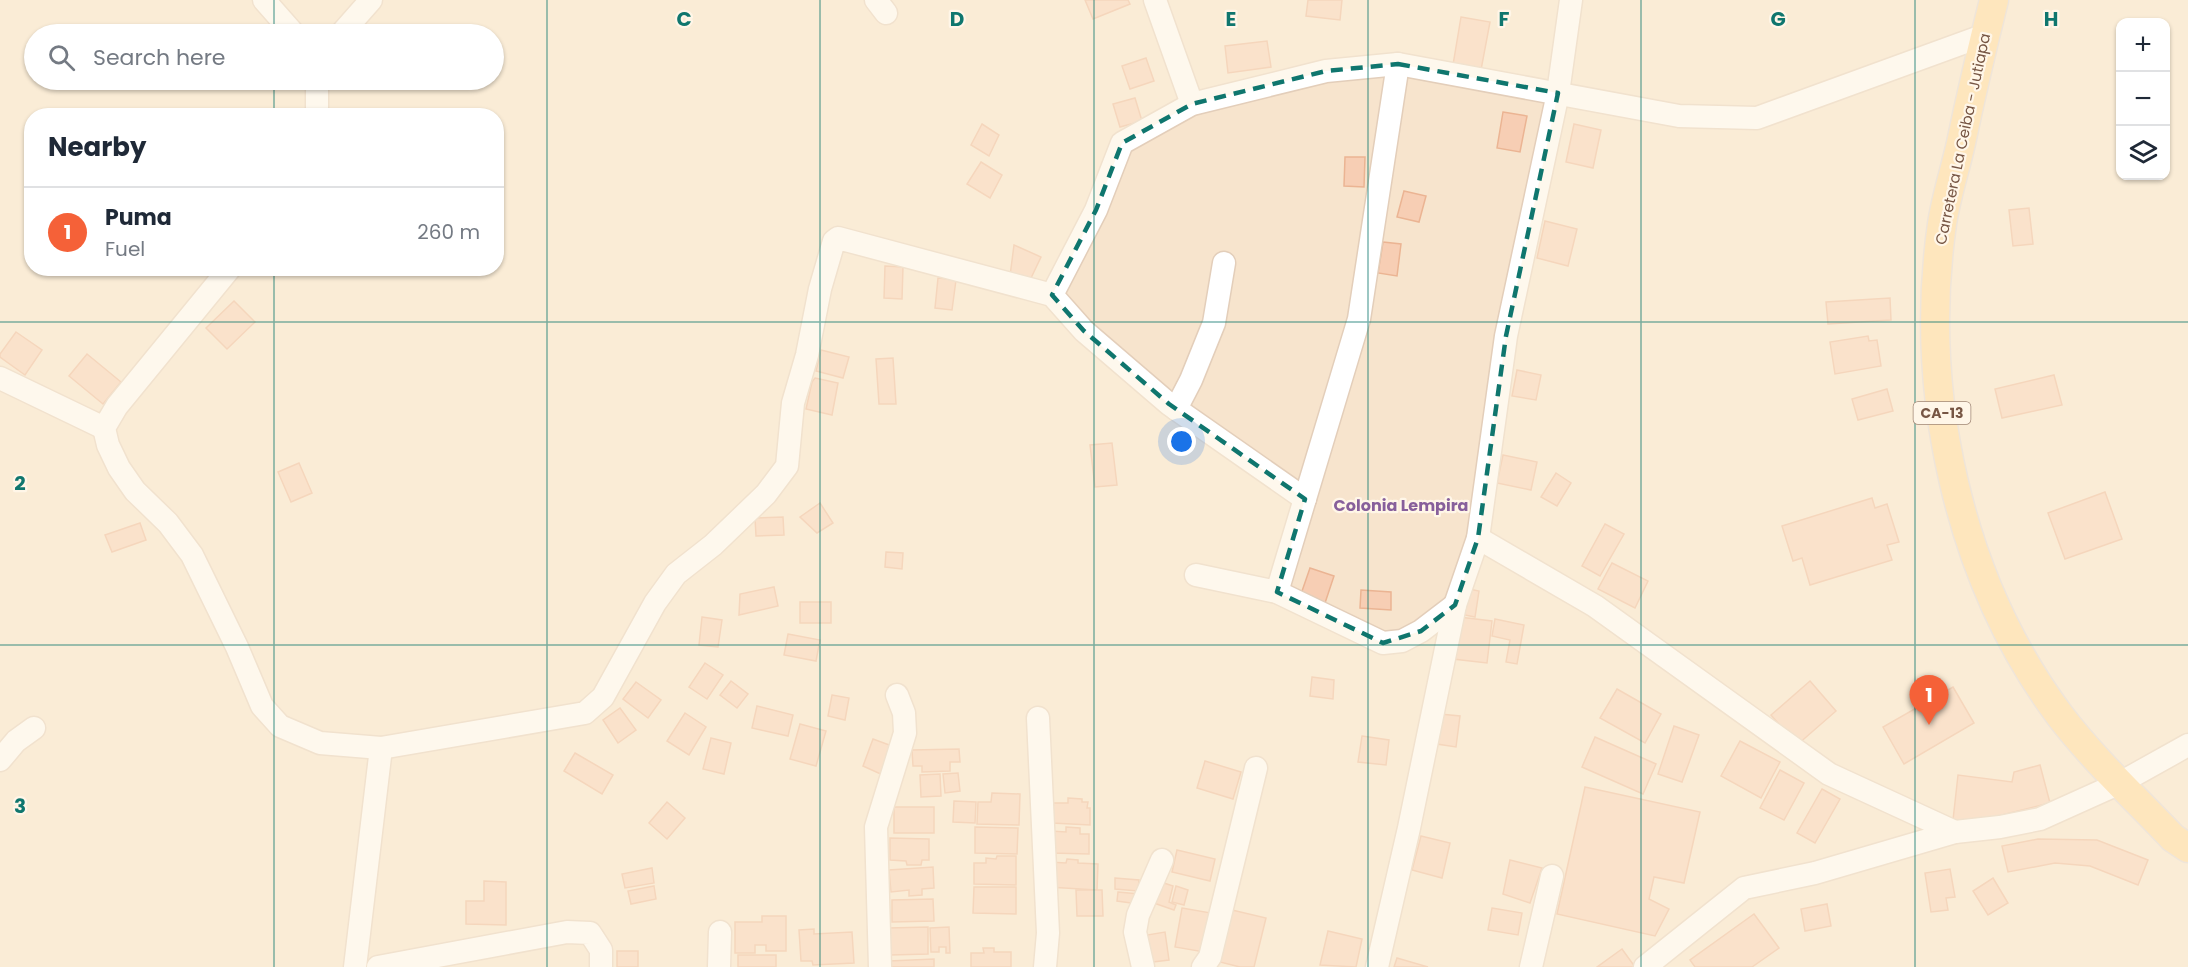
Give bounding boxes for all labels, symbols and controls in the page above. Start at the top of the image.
text: C [676,5,692,33]
text: D [950,5,964,33]
text: E [1226,5,1236,33]
text: F [1499,5,1510,33]
text: G [1770,5,1786,33]
text: H [2044,5,2058,33]
map controls [2116,18,2170,180]
button: + [2116,18,2170,72]
search box [24,24,504,90]
street label: Carretera La Ceiba - Jutiapa [1930,31,1995,247]
icon: search [45,41,78,74]
text: Search here [93,42,226,73]
button: − [2116,72,2170,126]
button: layers [2116,126,2170,180]
text: Nearby [48,129,146,165]
text: Puma [105,202,172,233]
text: 1 [64,218,71,246]
text: 260 m [417,218,480,246]
text: Fuel [105,235,145,263]
road number: CA-13 [1914,402,1970,424]
your location [1167,427,1196,456]
text: 2 [14,469,26,497]
district label: Colonia Lempira [1334,494,1468,517]
pin: 1 [1910,676,1948,725]
text: 3 [14,792,26,820]

